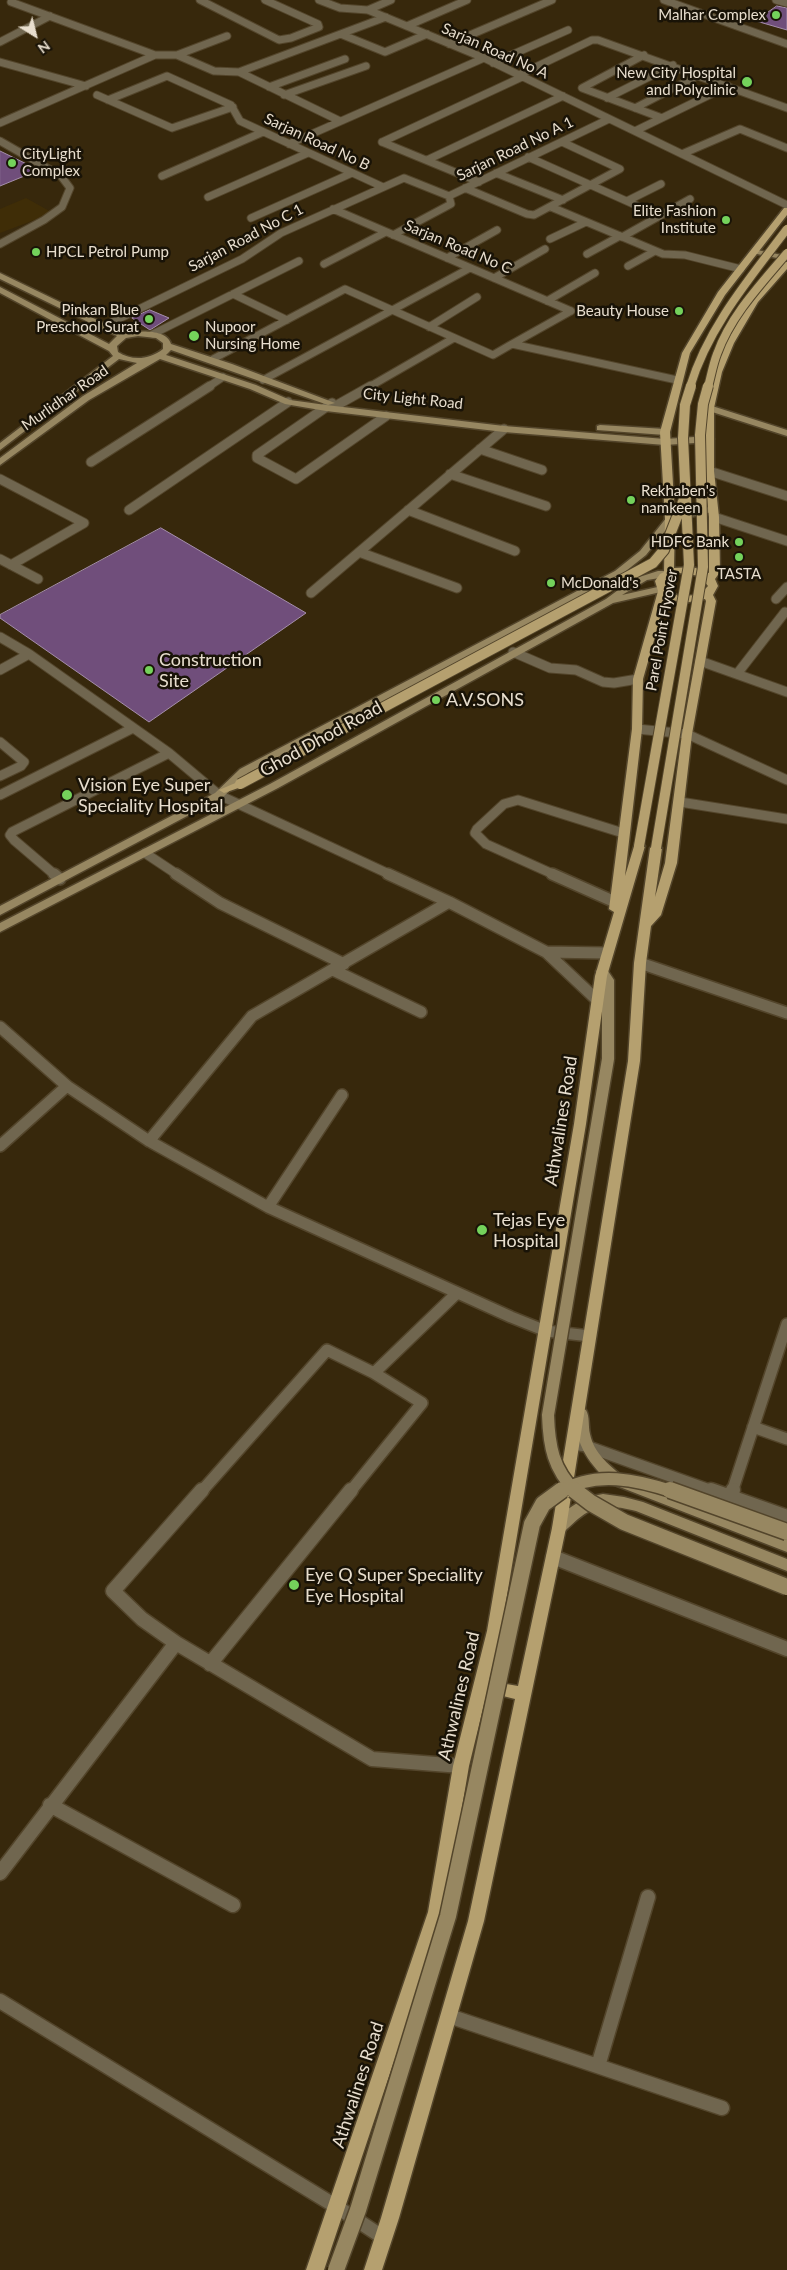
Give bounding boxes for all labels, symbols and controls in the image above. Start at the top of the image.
place label: Malhar Complex [658,6,766,24]
marker: Malhar Complex [770,9,782,21]
north arrow [10,10,60,60]
street label: Sarjan Road No A [439,19,551,83]
text: N [35,37,53,58]
place label: New City Hospital and Polyclinic [616,64,736,99]
marker: New City Hospital and Polyclinic [740,75,754,89]
street label: Sarjan Road No B [261,110,373,174]
street label: Sarjan Road No A 1 [454,113,576,185]
place label: CityLight Complex [22,145,81,180]
marker: CityLight Complex [6,157,18,169]
street label: Sarjan Road No C 1 [186,200,306,276]
place label: Elite Fashion Institute [633,202,716,237]
marker: Elite Fashion Institute [720,214,732,226]
street label: Sarjan Road No C [402,216,514,278]
place label: HPCL Petrol Pump [46,243,169,261]
marker: HPCL Petrol Pump [30,246,42,258]
place label: Pinkan Blue Preschool Surat [36,301,139,336]
place label: Beauty House [576,302,669,320]
marker: Beauty House [673,305,685,317]
marker: Pinkan Blue Preschool Surat [143,313,155,325]
place label: Nupoor Nursing Home [205,318,300,353]
marker: Nupoor Nursing Home [187,329,201,343]
street label: Murlidhar Road [18,362,112,434]
street label: City Light Road [362,385,464,413]
place label: Rekhaben's namkeen [641,482,715,517]
marker: Rekhaben's namkeen [625,494,637,506]
place label: HDFC Bank [651,533,729,551]
marker: HDFC Bank [733,536,745,548]
marker: TASTA [733,551,745,563]
place label: TASTA [717,565,761,583]
street label: Parel Point Flyover [642,568,682,692]
place label: McDonald's [561,574,639,592]
marker: McDonald's [545,577,557,589]
place label: Construction Site [159,649,262,692]
marker: Construction Site [143,664,155,676]
place label: A.V.SONS [446,689,524,711]
marker: A.V.SONS [430,694,442,706]
street label: Ghod Dhod Road [256,696,386,782]
place label: Vision Eye Super Speciality Hospital [78,774,223,816]
marker: Vision Eye Super Speciality Hospital [60,788,74,802]
street label: Athwalines Road [540,1054,582,1188]
place label: Tejas Eye Hospital [493,1209,565,1252]
marker: Tejas Eye Hospital [475,1223,489,1237]
place label: Eye Q Super Speciality Eye Hospital [305,1564,483,1606]
marker: Eye Q Super Speciality Eye Hospital [287,1578,301,1592]
street label: Athwalines Road [434,1629,484,1763]
street label: Athwalines Road [327,2019,389,2151]

